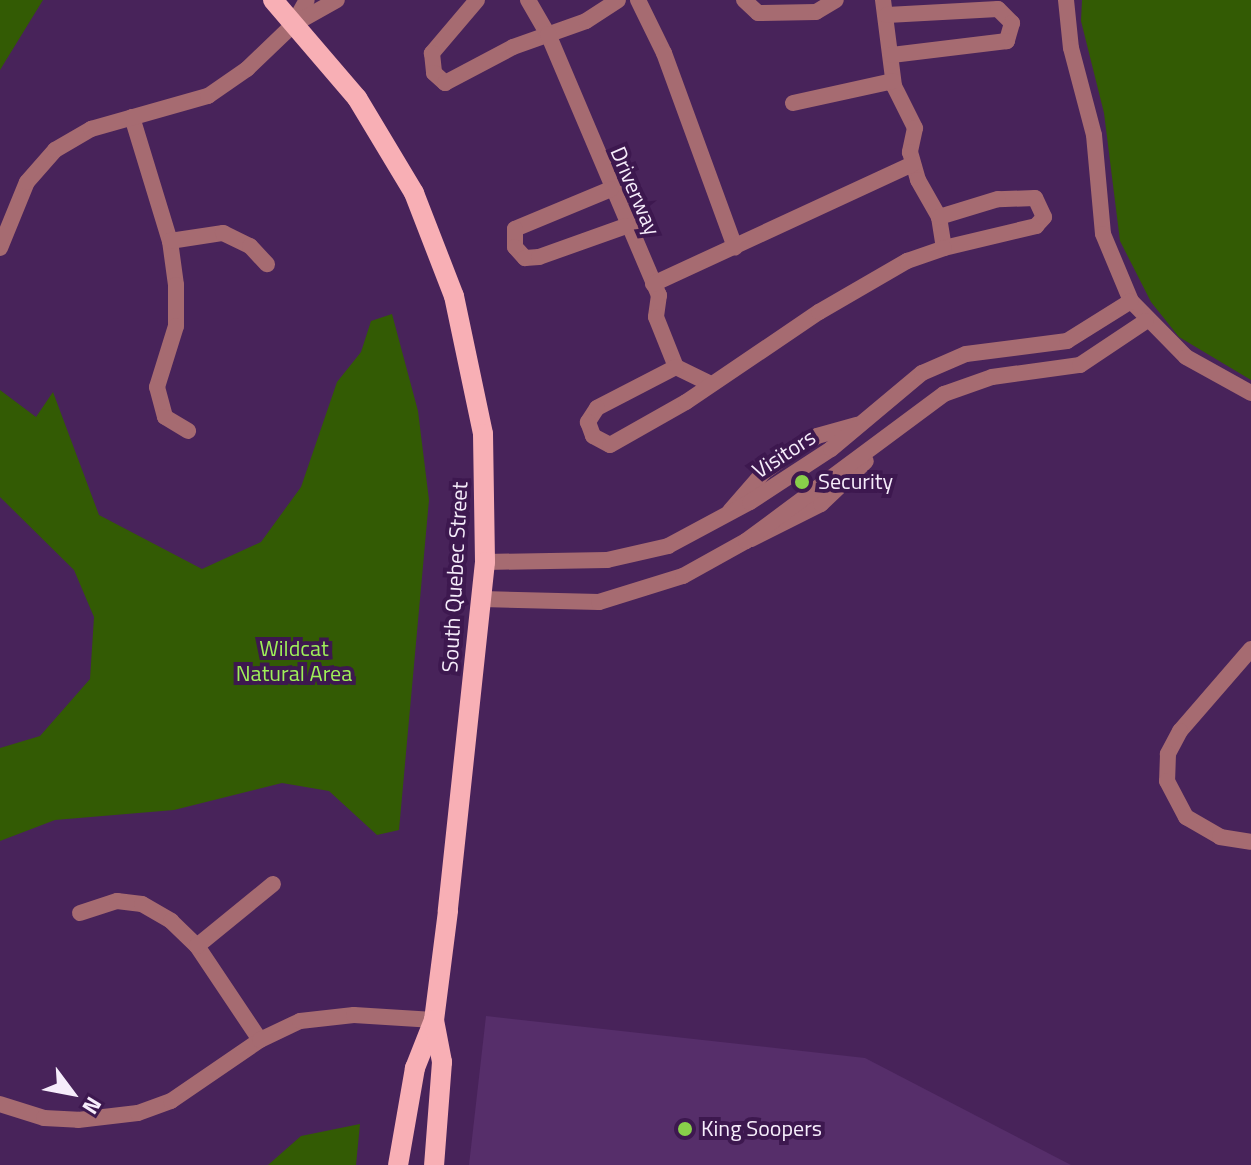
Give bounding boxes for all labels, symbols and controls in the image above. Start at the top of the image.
street label: Driverway [605,143,665,239]
street label: Visitors [748,424,820,484]
place label: Security [818,469,893,495]
marker: Security [793,473,811,491]
street label: South Quebec Street [437,481,473,673]
park label: Wildcat Natural Area [236,635,352,686]
north arrow [32,1053,112,1133]
text: N [74,1090,111,1121]
place label: King Soopers [701,1116,822,1142]
marker: King Soopers [676,1120,694,1138]

